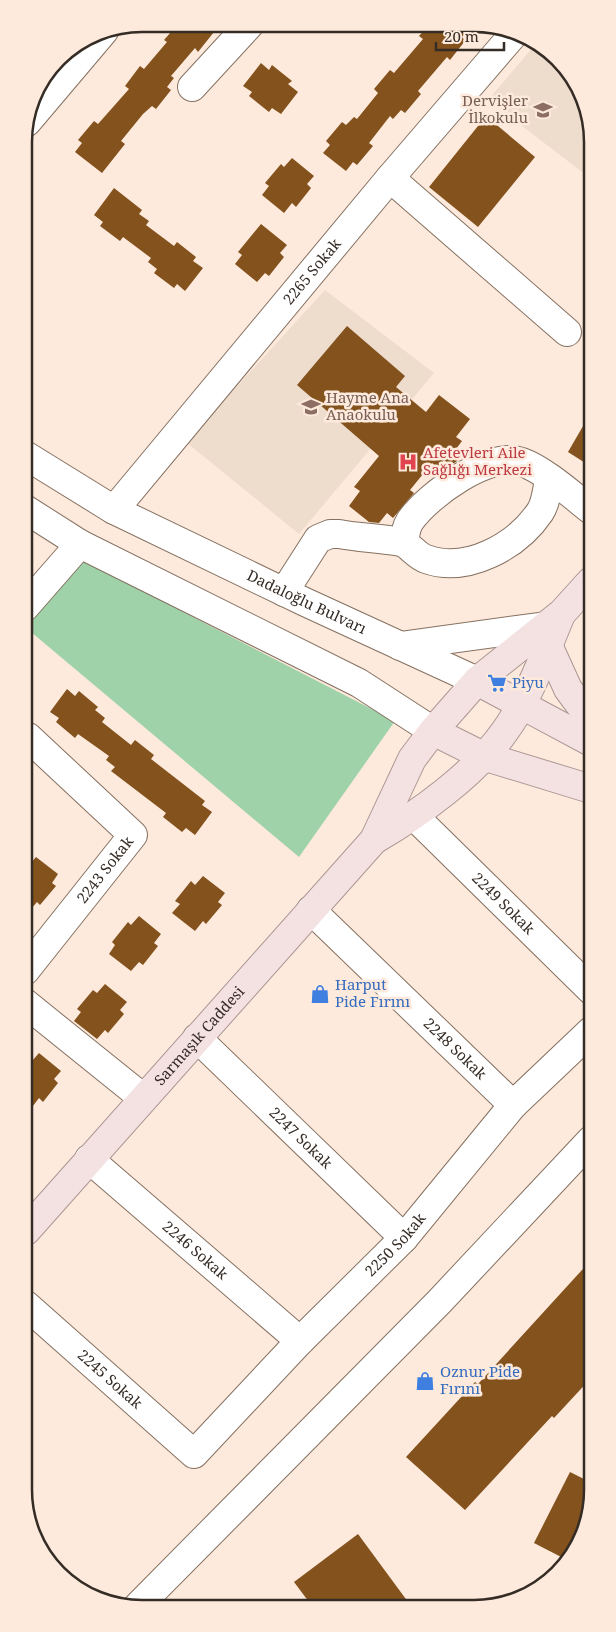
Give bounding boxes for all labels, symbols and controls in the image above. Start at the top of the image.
scale bar [436,20,504,52]
text: 20 m [444,26,479,46]
place label: Dervişler İlkokulu [462,90,528,127]
school or university icon: Dervişler İlkokulu [532,99,554,121]
street label: 2265 Sokak [278,234,345,308]
place label: Hayme Ana Anaokulu [326,387,409,424]
school or university icon: Hayme Ana Anaokulu [300,396,322,418]
place label: Afetevleri Aile Sağlığı Merkezi [423,442,532,479]
hospital icon: Afetevleri Aile Sağlığı Merkezi [397,451,419,473]
street label: Dadaloğlu Bulvarı [244,565,370,638]
supermarket icon: Piyu [486,672,508,694]
place label: Piyu [512,672,544,692]
street label: 2243 Sokak [72,832,137,907]
street label: 2249 Sokak [468,868,540,938]
place label: Harput Pide Fırını [335,974,410,1011]
street label: Sarmaşık Caddesi [149,981,248,1089]
shop icon: Harput Pide Fırını [309,983,331,1005]
street label: 2248 Sokak [420,1013,492,1083]
street label: 2247 Sokak [265,1102,337,1173]
street label: 2250 Sokak [360,1208,430,1280]
street label: 2246 Sokak [159,1216,233,1284]
street label: 2245 Sokak [74,1344,147,1413]
place label: Oznur Pide Fırını [440,1361,520,1398]
shop icon: Oznur Pide Fırını [414,1370,436,1392]

